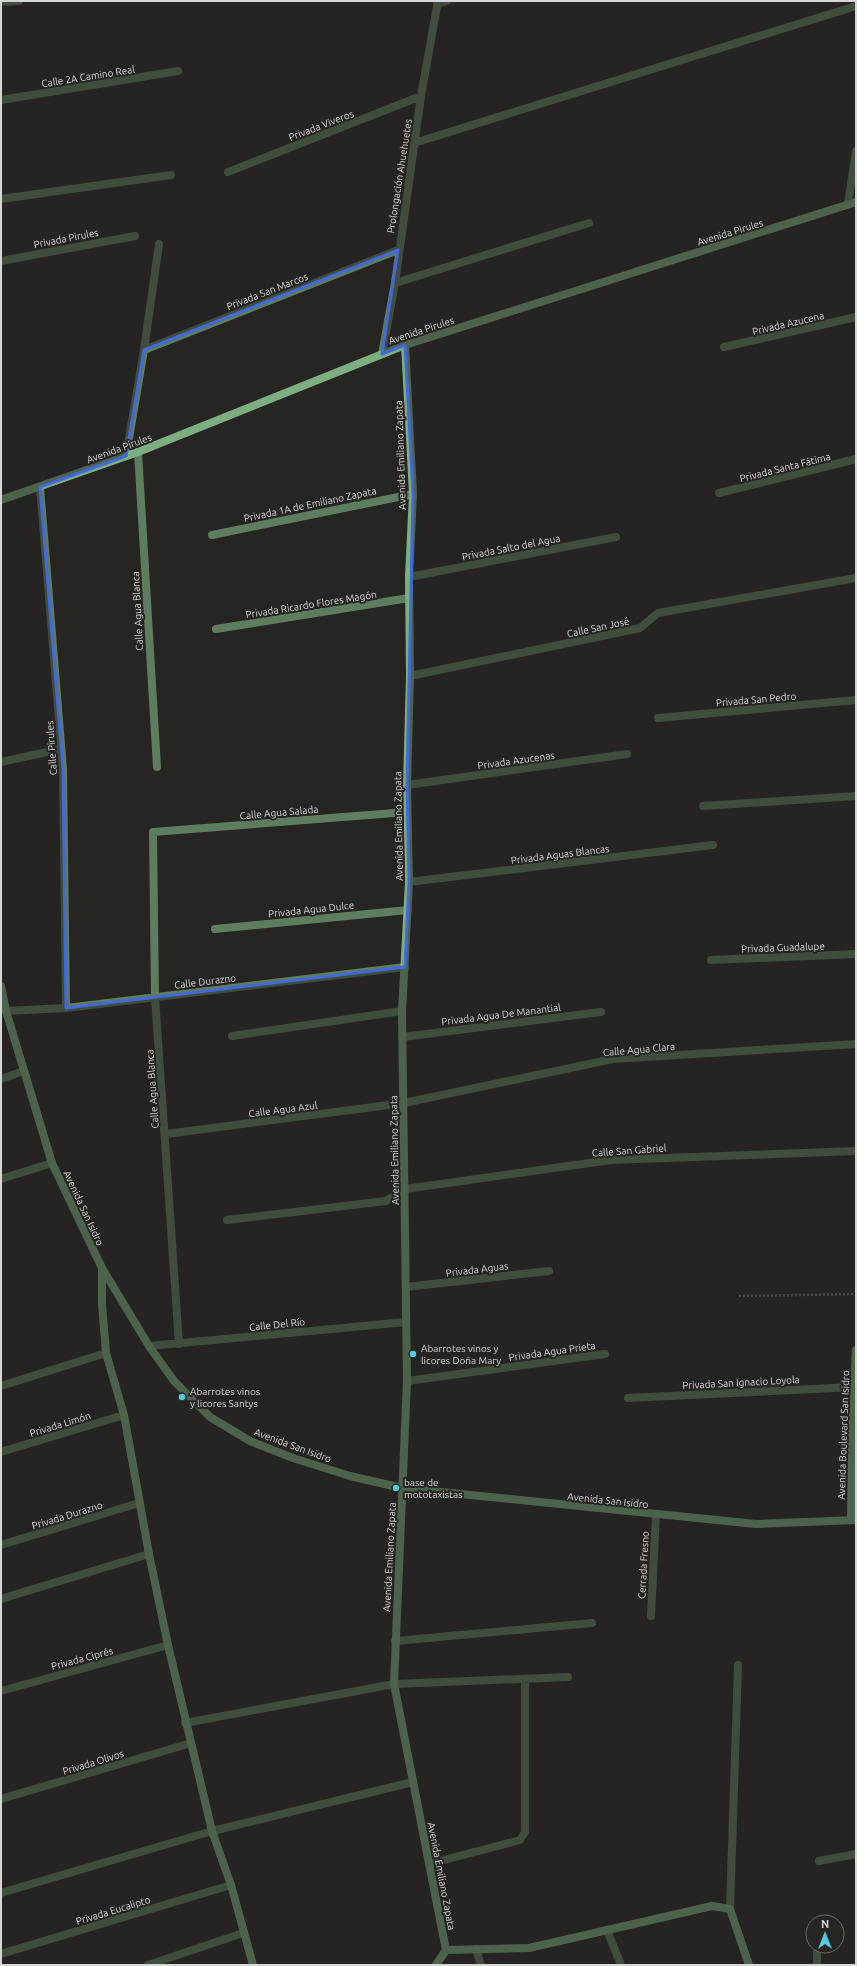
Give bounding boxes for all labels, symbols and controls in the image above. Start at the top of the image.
street label: Calle 2A Camino Real [41,64,136,89]
street label: Privada Viveros [287,108,355,143]
street label: Prolongación Ahuehuetes [385,118,414,234]
street label: Avenida Pirules [696,217,765,248]
street label: Privada Pirules [33,227,99,250]
street label: Privada San Marcos [225,271,309,312]
street label: Privada Azucena [751,310,825,337]
street label: Avenida Pirules [387,315,455,346]
street label: Avenida Emiliano Zapata [393,400,408,510]
street label: Avenida Pirules [85,432,153,465]
street label: Privada Santa Fátima [739,451,832,484]
street label: Privada 1A de Emiliano Zapata [243,485,377,524]
street label: Privada Salto del Agua [461,533,561,562]
street label: Calle Agua Blanca [130,571,145,651]
street label: Privada Ricardo Flores Magón [245,589,377,620]
street label: Calle San José [566,616,630,639]
street label: Privada San Pedro [715,690,797,708]
street label: Calle Pirules [44,720,59,776]
street label: Privada Azucenas [477,750,555,771]
street label: Avenida Emiliano Zapata [392,771,405,881]
street label: Calle Agua Salada [239,804,319,821]
street label: Privada Aguas Blancas [510,843,610,866]
street label: Privada Agua Dulce [268,900,355,919]
street label: Privada Guadalupe [741,941,825,954]
street label: Calle Durazno [174,972,237,991]
street label: Privada Agua De Manantial [441,1002,562,1027]
street label: Calle Agua Clara [602,1041,676,1058]
street label: Calle Agua Blanca [144,1049,161,1129]
street label: Avenida Emiliano Zapata [388,1095,401,1205]
street label: Calle Agua Azul [248,1100,318,1119]
street label: Calle San Gabriel [591,1142,667,1159]
street label: Avenida San Isidro [61,1169,106,1248]
street label: Privada Aguas [445,1260,509,1279]
street label: Calle Del Río [248,1316,306,1333]
street label: Privada Agua Prieta [508,1340,596,1363]
place label: Abarrotes vinos y licores Doña Mary [421,1343,501,1366]
marker: Abarrotes vinos y licores Doña Mary [408,1349,418,1359]
street label: Avenida Boulevard San Isidro [836,1370,851,1500]
street label: Privada San Ignacio Loyola [682,1374,800,1391]
place label: Abarrotes vinos y licores Santys [190,1386,260,1409]
marker: Abarrotes vinos y licores Santys [177,1392,187,1402]
street label: Privada Limón [28,1410,92,1439]
street label: Avenida San Isidro [253,1426,333,1465]
place label: base de mototaxistas [404,1477,463,1500]
marker: base de mototaxistas [391,1483,401,1493]
street label: Avenida San Isidro [567,1491,649,1510]
street label: Privada Durazno [30,1499,104,1531]
street label: Avenida Emiliano Zapata [381,1502,398,1612]
street label: Cerrada Fresno [636,1531,651,1599]
street label: Privada Ciprés [50,1645,114,1672]
street label: Privada Olivos [61,1748,125,1777]
street label: Avenida Emiliano Zapata [426,1821,457,1931]
street label: Privada Eucalipto [75,1894,152,1927]
north arrow [805,1914,845,1954]
text: N [821,1918,829,1930]

